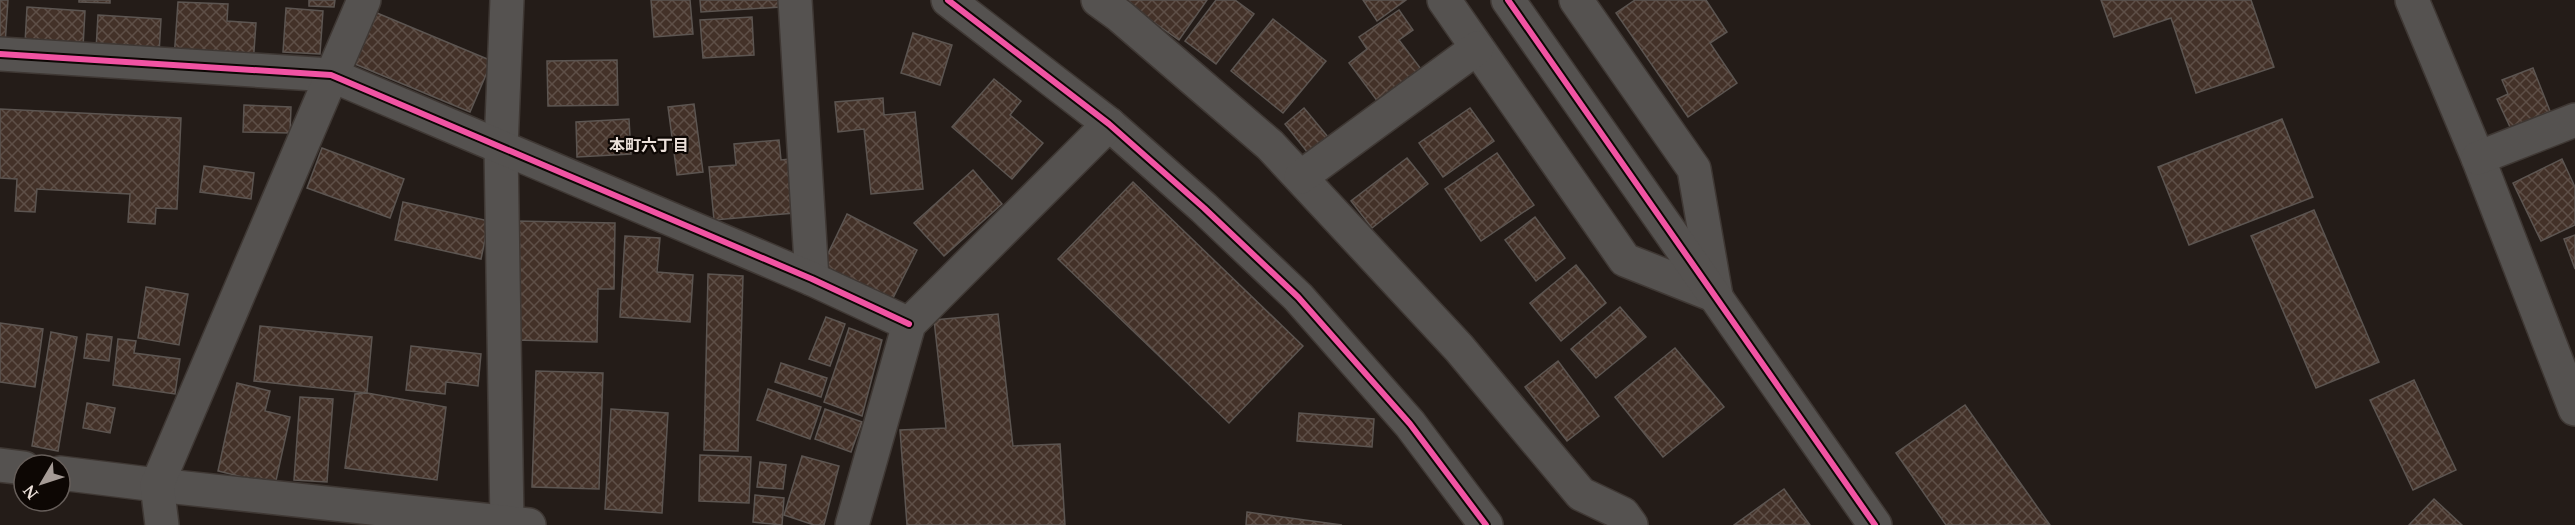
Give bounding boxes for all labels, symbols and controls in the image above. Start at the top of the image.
district label: 本町六丁目 [609,134,689,156]
north arrow [12,453,72,513]
text: N [18,480,43,504]

